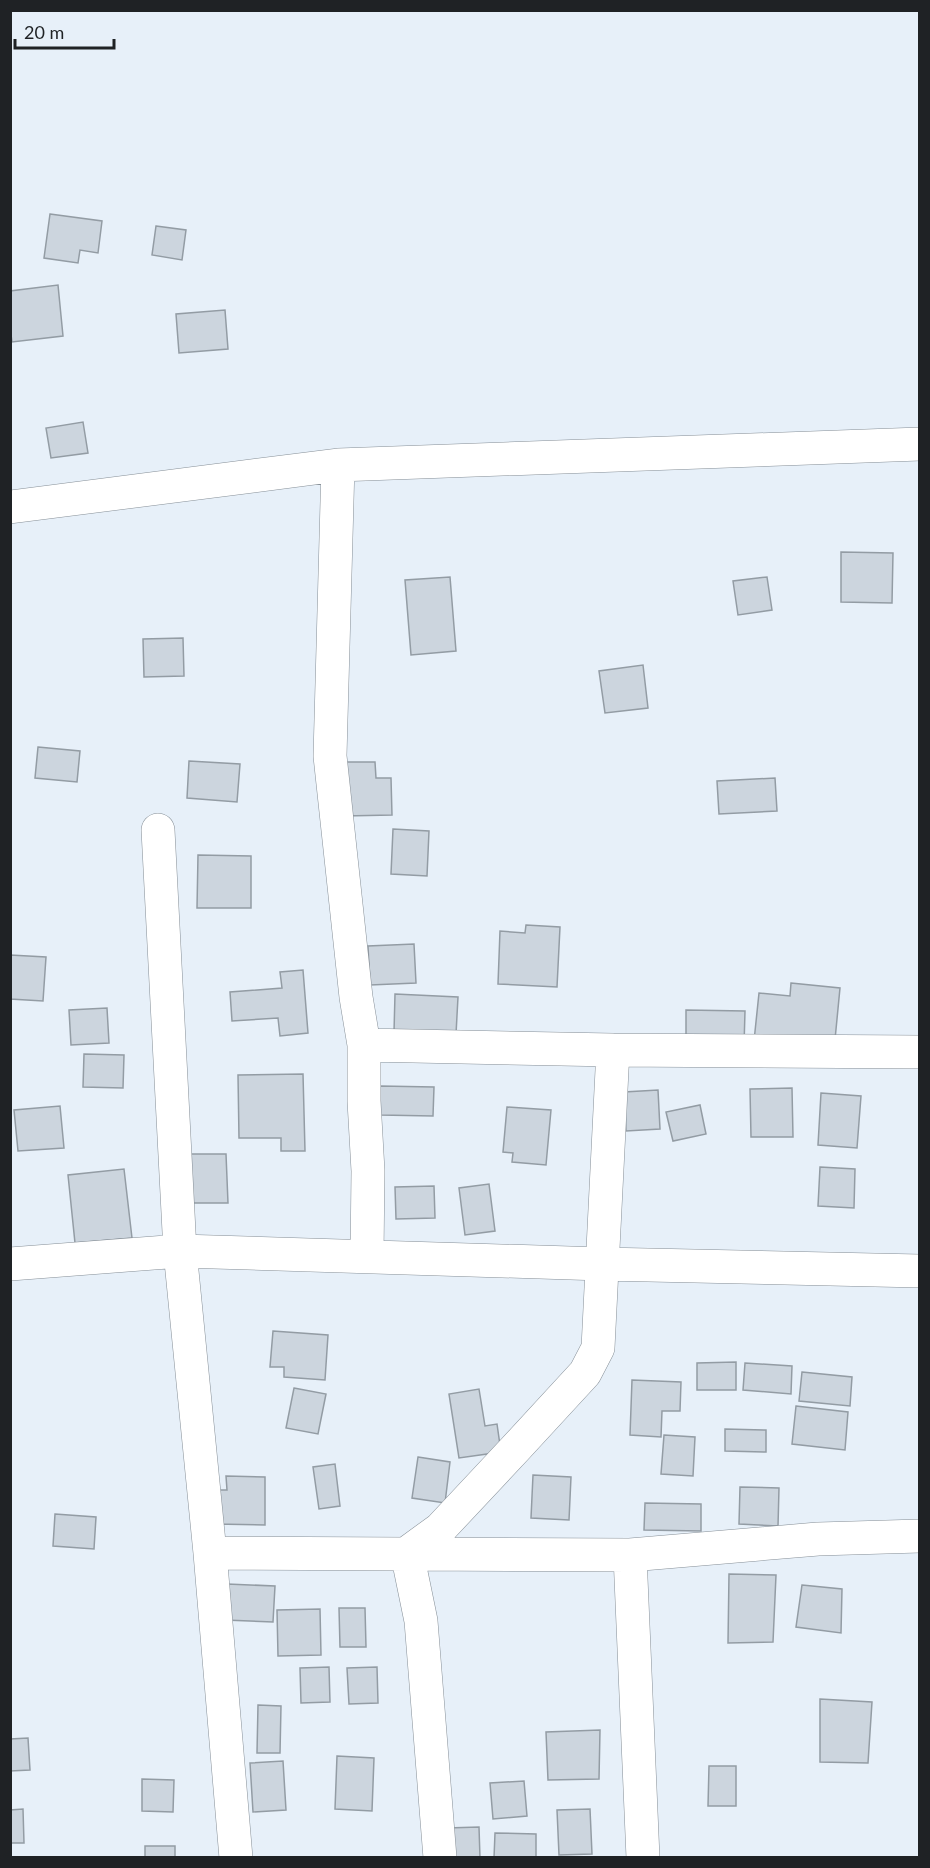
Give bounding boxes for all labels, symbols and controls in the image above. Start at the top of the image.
scale bar [15,12,114,50]
text: 20 m [24,21,64,43]

